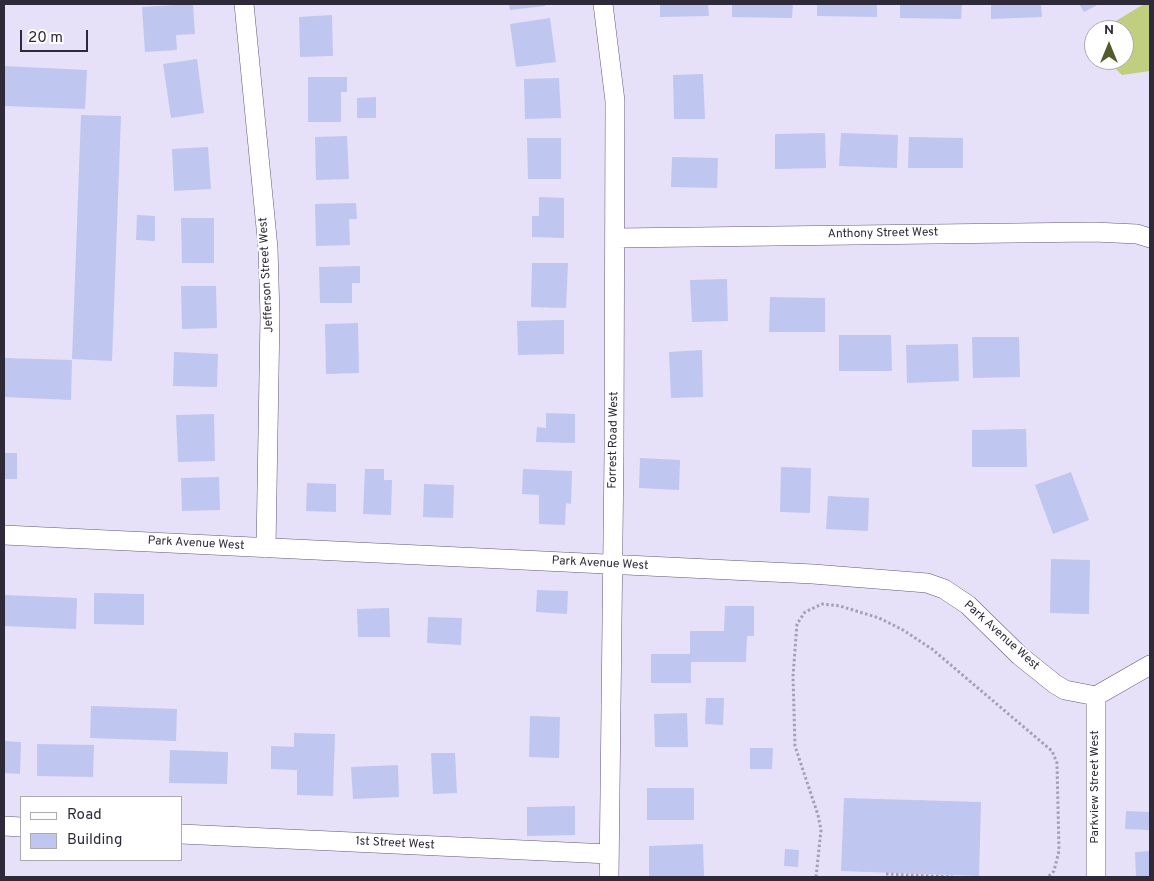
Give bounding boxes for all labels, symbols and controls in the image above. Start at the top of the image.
scale bar [22,20,90,52]
north arrow [1084,20,1134,70]
text: N [1104,22,1114,39]
text: 20 m [28,29,63,48]
street label: Jefferson Street West [257,217,277,333]
street label: Anthony Street West [828,226,938,242]
street label: Forrest Road West [606,391,622,489]
street label: Park Avenue West [147,534,245,554]
street label: Park Avenue West [551,554,649,574]
street label: Park Avenue West [960,598,1042,674]
street label: Parkview Street West [1089,730,1103,844]
legend [20,796,182,861]
text: Road [67,806,102,825]
text: Building [67,831,122,850]
street label: 1st Street West [355,835,435,853]

